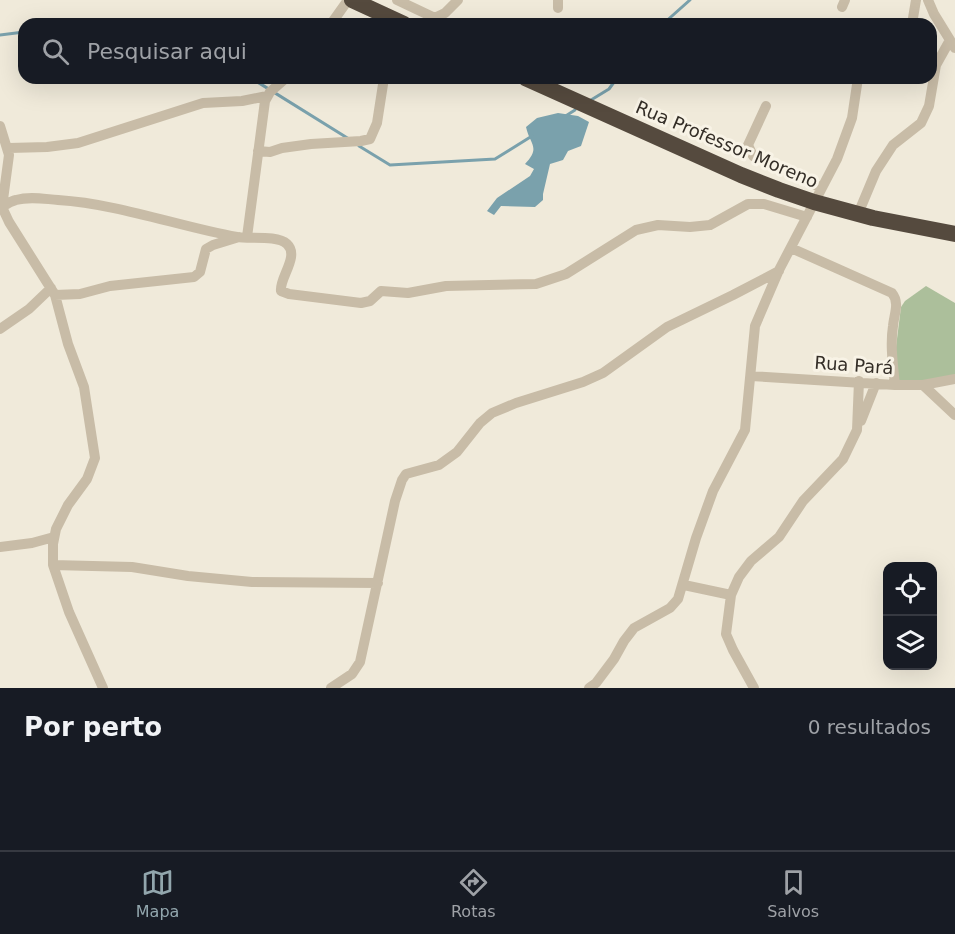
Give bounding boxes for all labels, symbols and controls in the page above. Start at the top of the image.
search box [18,18,937,84]
icon: search [39,35,72,68]
text: Pesquisar aqui [87,39,247,64]
street label: Rua Professor Moreno [633,96,821,192]
street label: Rua Pará [814,352,894,378]
map controls [883,562,937,670]
button: locate [883,562,937,616]
button: layers [883,616,937,670]
text: Por perto [24,712,162,742]
text: 0 resultados [808,715,931,739]
tab: Mapa [136,866,179,921]
tab: Rotas [451,866,496,921]
tab: Salvos [767,866,819,921]

